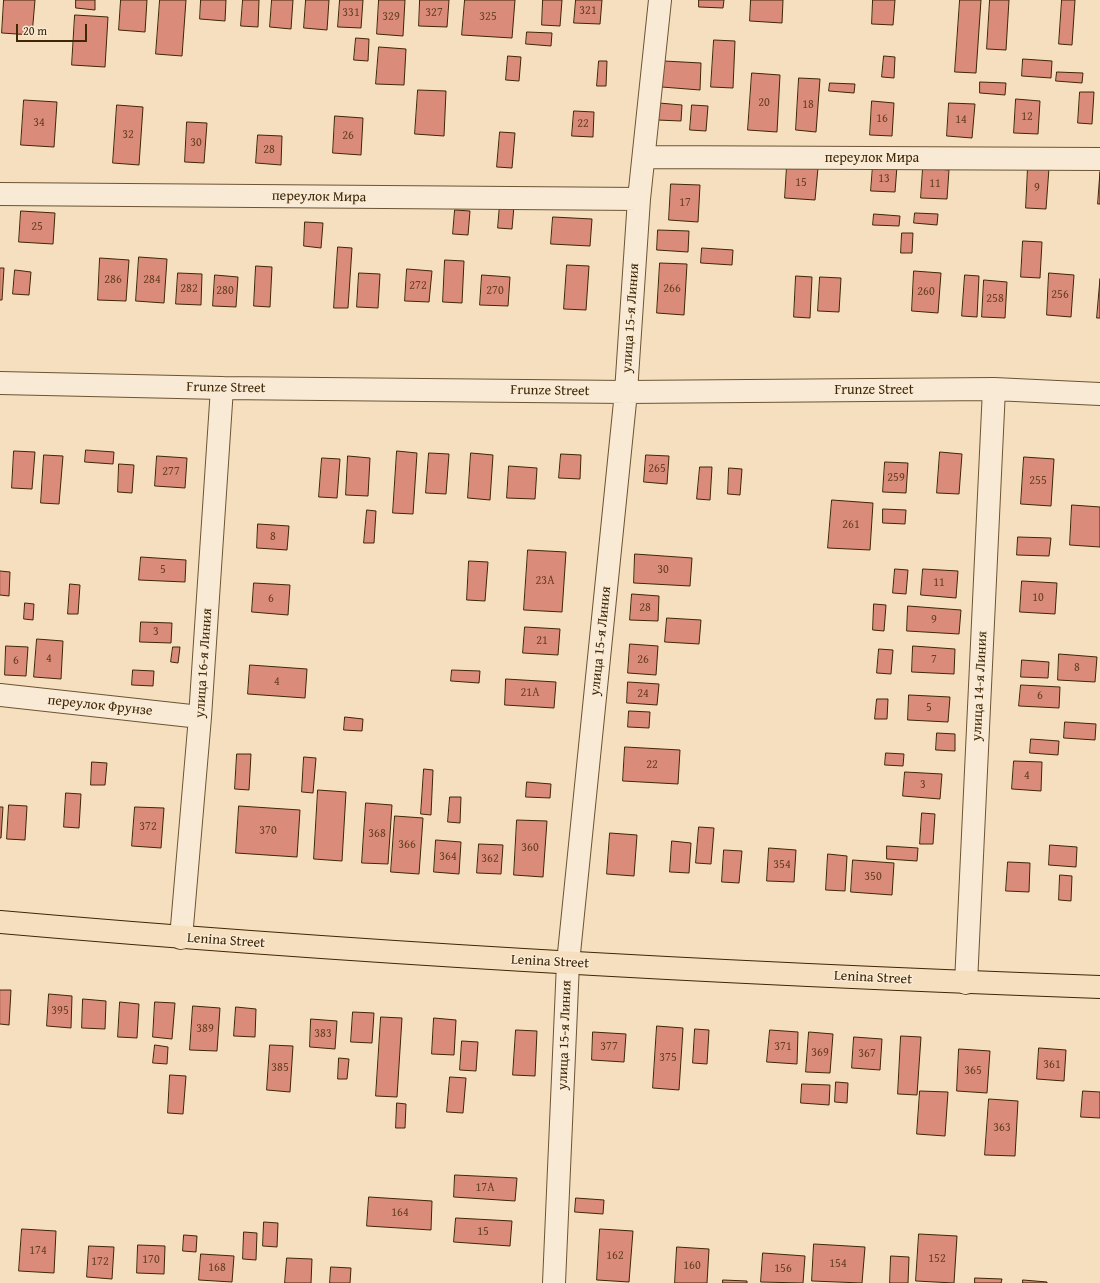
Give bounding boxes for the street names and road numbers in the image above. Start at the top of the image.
street label: переулок Мира [825,150,919,166]
street label: переулок Мира [272,188,366,206]
street label: улица 15-я Линия [619,263,643,373]
street label: Frunze Street [186,379,266,397]
street label: Frunze Street [510,382,590,400]
street label: Frunze Street [834,382,914,398]
street label: улица 15-я Линия [587,585,615,697]
street label: улица 16-я Линия [192,608,216,718]
street label: улица 14-я Линия [969,631,991,741]
street label: переулок Фрунзе [47,692,153,720]
street label: Lenina Street [186,930,266,952]
street label: Lenina Street [511,952,589,972]
street label: Lenina Street [834,968,912,988]
street label: улица 15-я Линия [555,980,575,1090]

